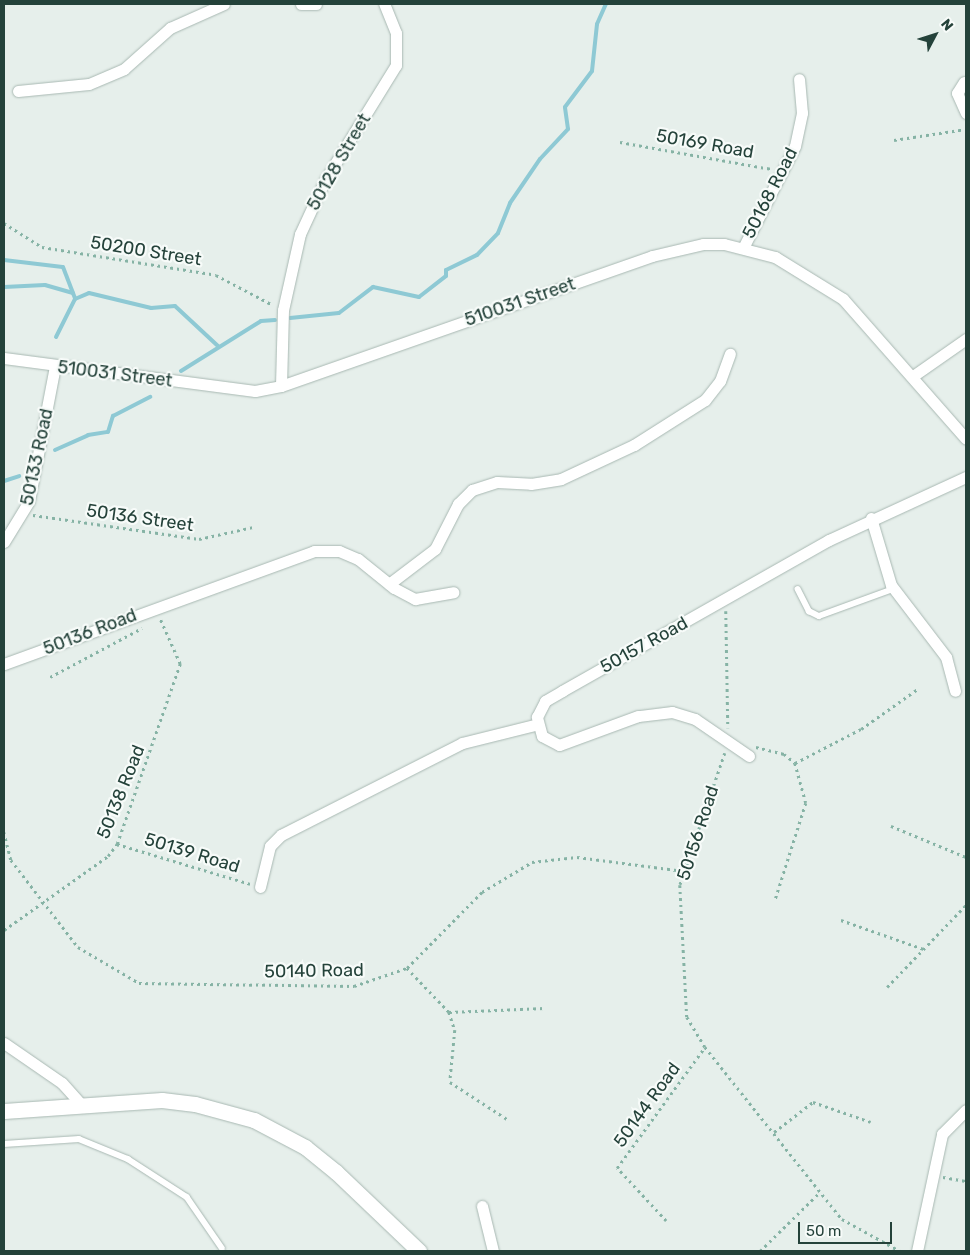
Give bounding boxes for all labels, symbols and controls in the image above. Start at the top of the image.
north arrow [910,10,960,60]
text: N [937,16,957,34]
street label: 50128 Street [303,110,375,214]
street label: 50169 Road [655,125,755,163]
street label: 50168 Road [738,144,802,242]
street label: 50200 Street [89,232,203,270]
street label: 510031 Street [462,273,578,331]
street label: 510031 Street [56,356,174,392]
street label: 50133 Road [16,407,58,507]
street label: 50136 Street [85,500,195,536]
street label: 50136 Road [40,604,140,660]
street label: 50157 Road [596,612,692,678]
street label: 50138 Road [92,742,150,842]
street label: 50156 Road [673,783,723,883]
street label: 50139 Road [142,828,242,878]
street label: 50140 Road [264,959,364,983]
street label: 50144 Road [609,1059,685,1151]
scale bar [800,1212,894,1244]
text: 50 m [806,1222,841,1240]

